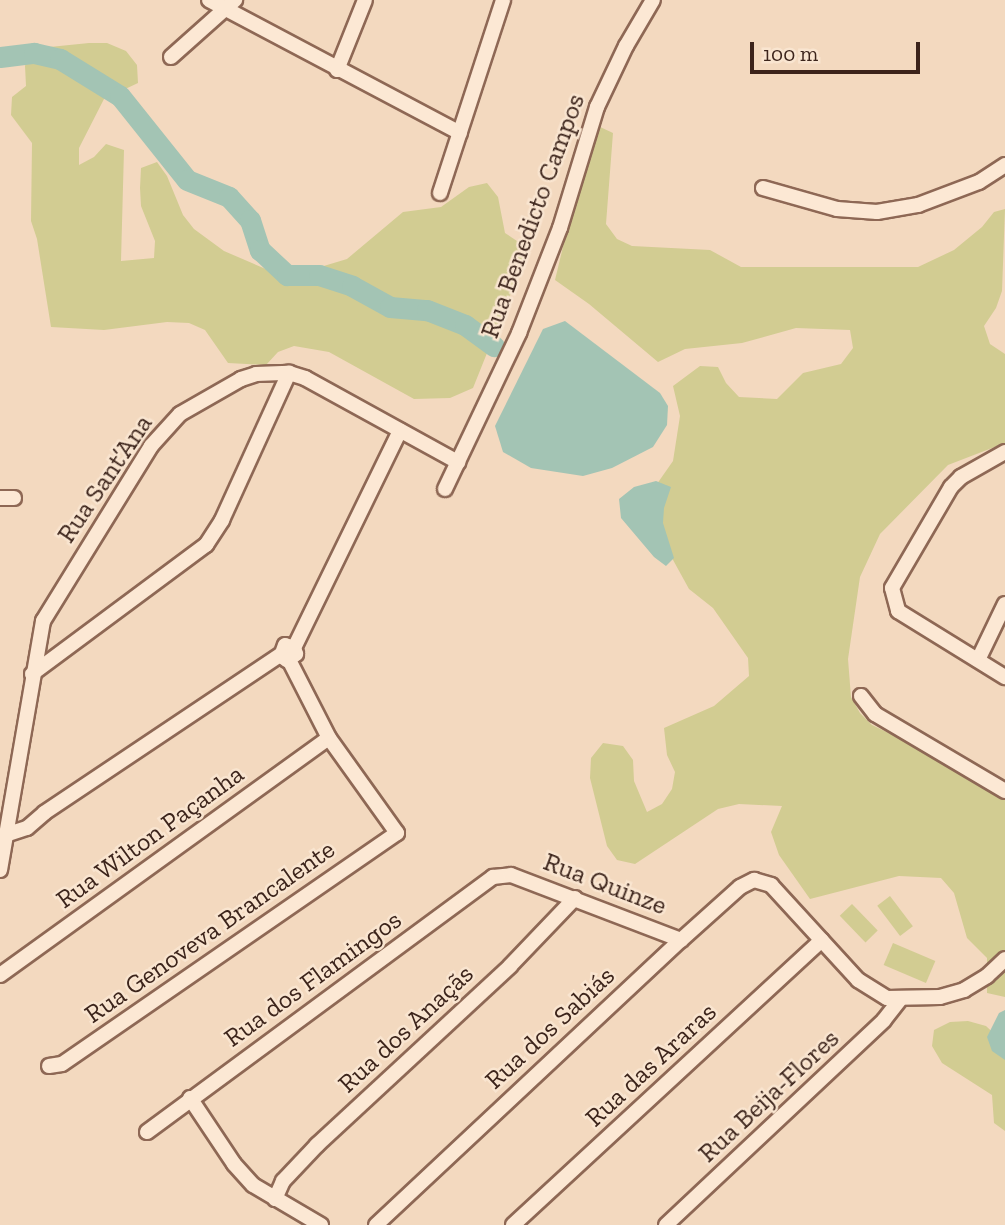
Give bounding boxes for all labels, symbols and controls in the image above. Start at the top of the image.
scale bar [753,28,923,72]
text: 100 m [763,41,818,66]
street label: Rua Benedicto Campos [474,90,592,342]
street label: Rua Sant’Ana [51,409,159,549]
street label: Rua Wilton Paçanha [50,758,250,916]
street label: Rua Genoveva Brancalente [79,834,341,1030]
street label: Rua Quinze [539,846,671,922]
street label: Rua dos Flamingos [218,904,408,1054]
street label: Rua dos Anaçãs [332,958,480,1100]
street label: Rua dos Sabiás [479,960,621,1096]
street label: Rua das Araras [579,996,723,1134]
street label: Rua Beija-Flores [692,1023,846,1169]

